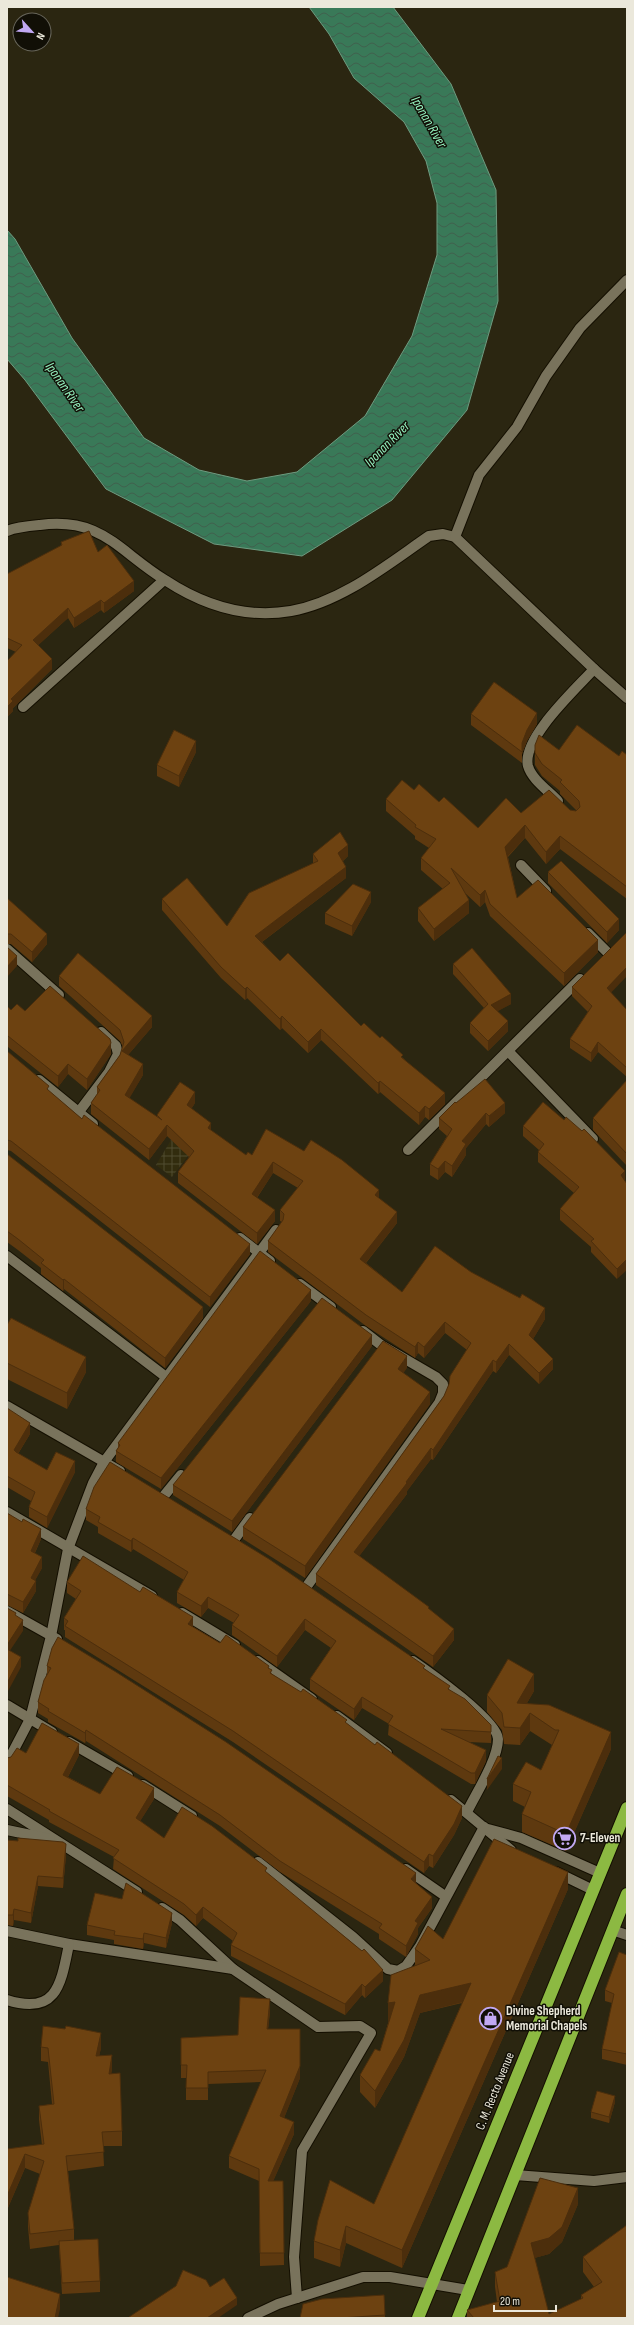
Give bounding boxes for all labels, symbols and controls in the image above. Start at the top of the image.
north arrow [12,12,52,52]
text: N [33,31,48,42]
water label: Iponan River [407,93,451,152]
water label: Iponan River [42,359,89,416]
water label: Iponan River [361,417,414,470]
supermarket icon: 7-Eleven [551,1825,577,1851]
place label: 7-Eleven [580,1830,621,1846]
place label: Divine Shepherd Memorial Chapels [506,2003,587,2034]
shop icon: Divine Shepherd Memorial Chapels [477,2005,503,2031]
street label: C. M. Recto Avenue [472,2050,518,2132]
scale bar [494,2287,556,2313]
text: 20 m [500,2294,520,2309]

